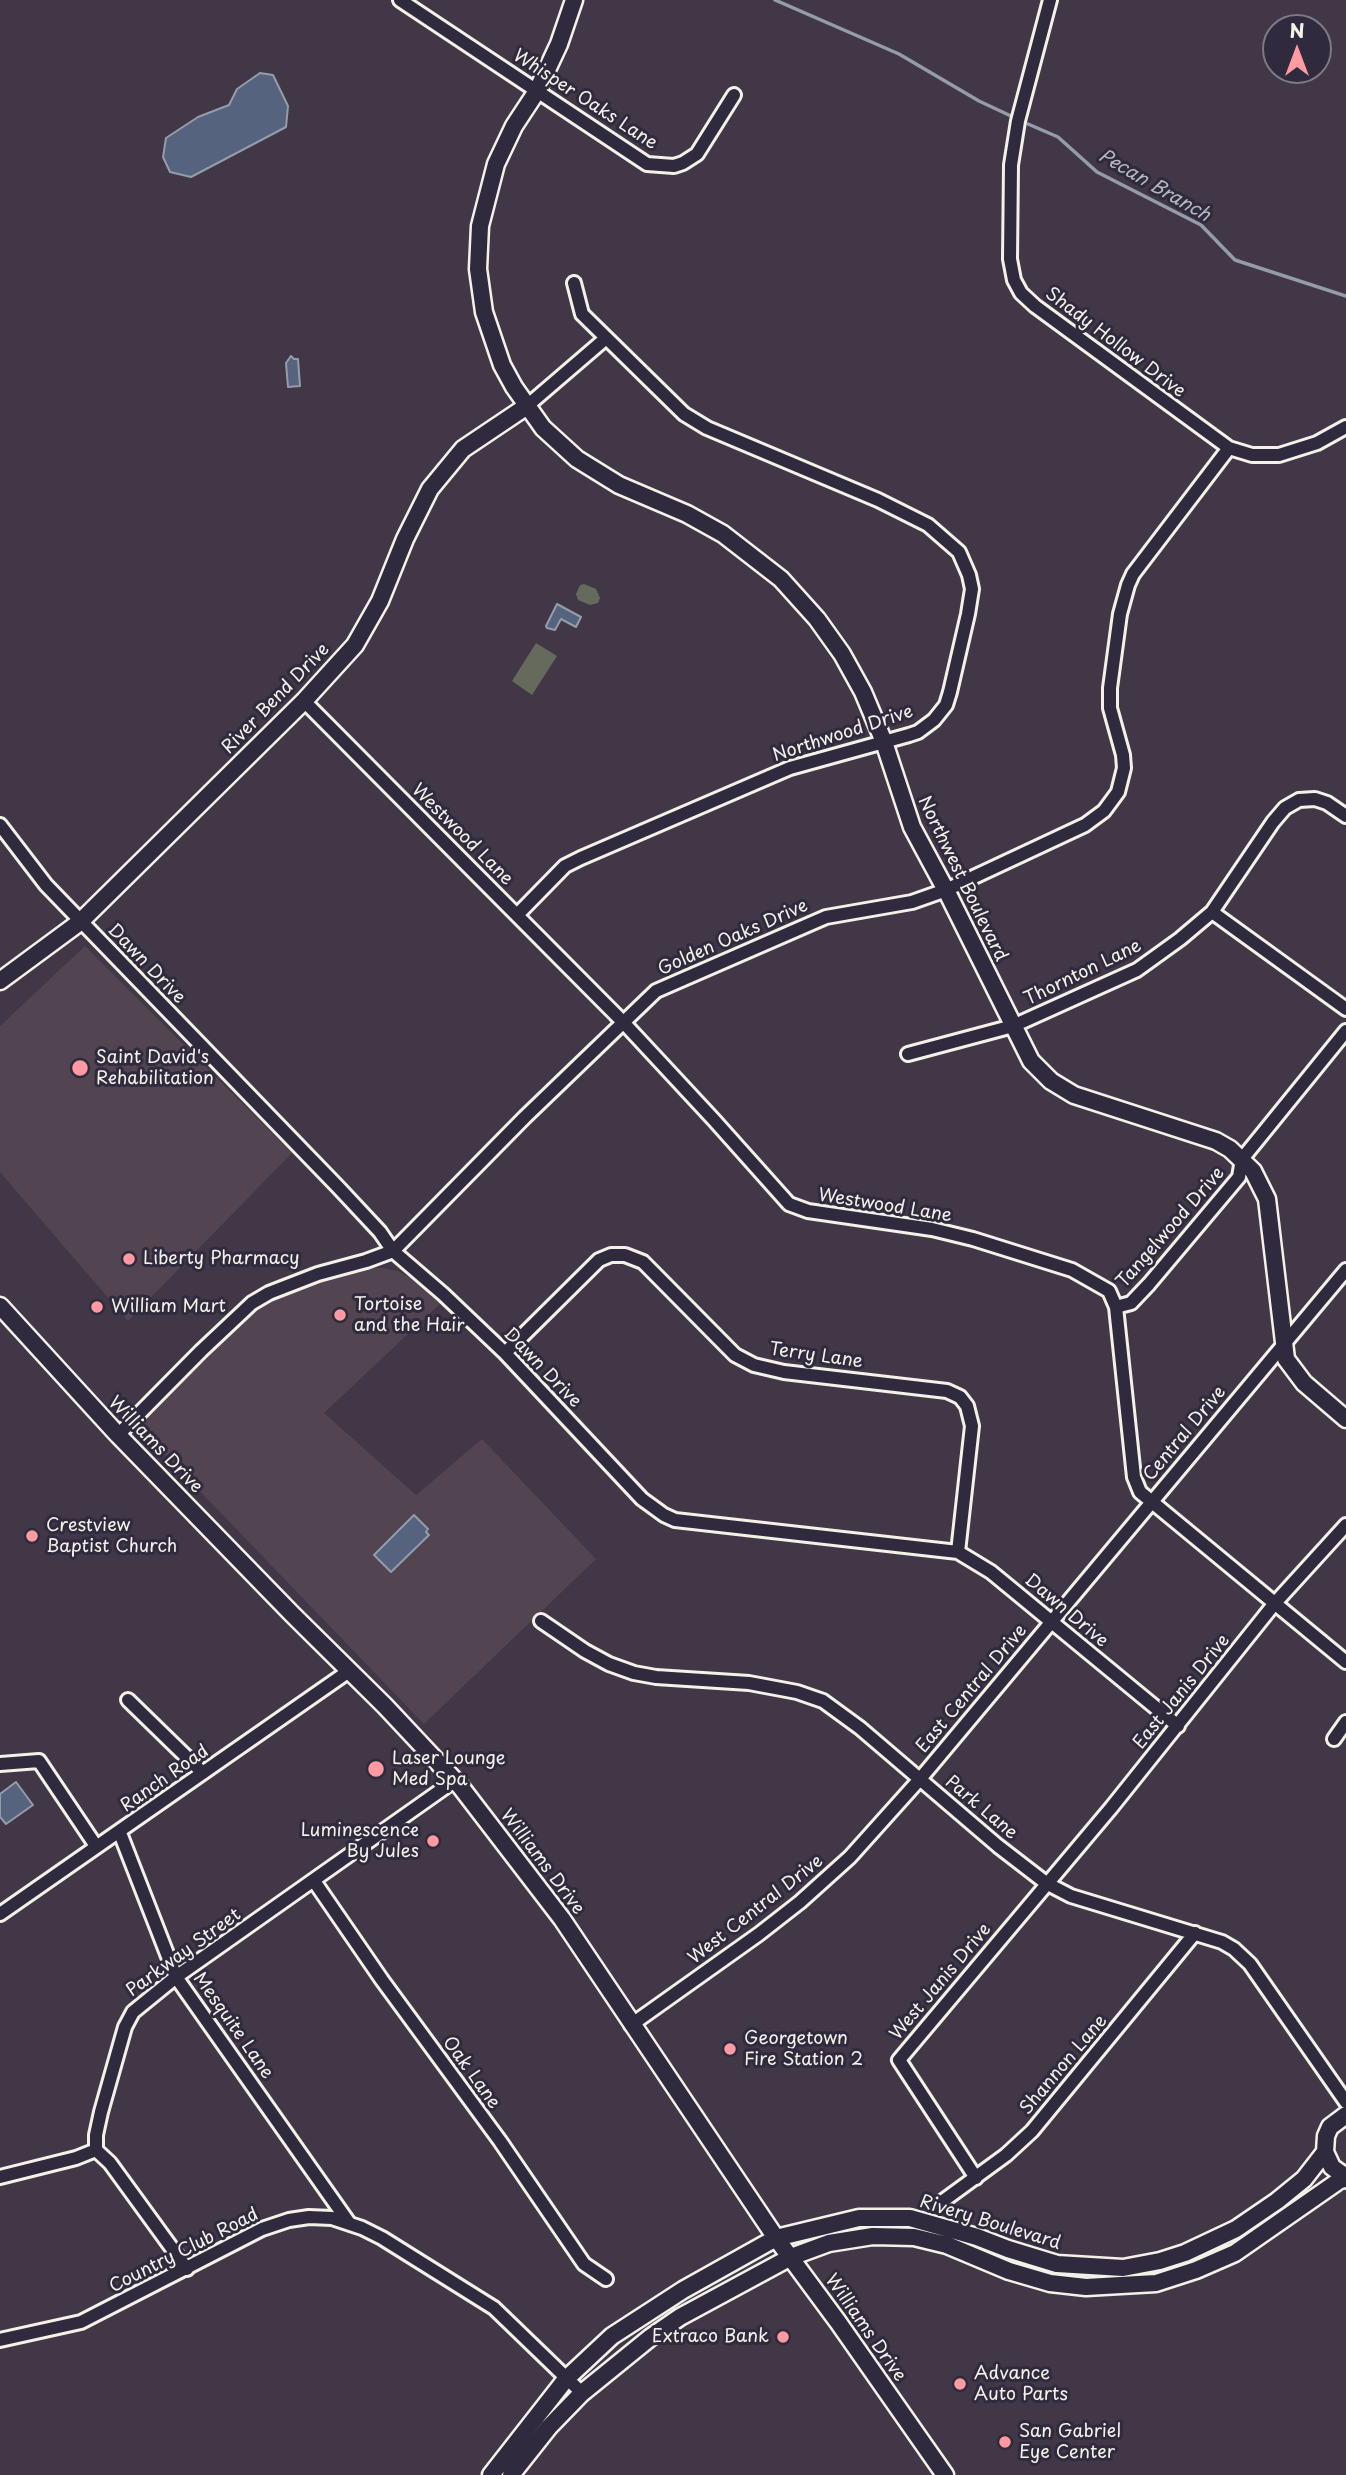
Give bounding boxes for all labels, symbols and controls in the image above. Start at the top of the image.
north arrow [1262,14,1332,84]
text: N [1289,16,1305,44]
street label: Whisper Oaks Lane [509,45,661,155]
water label: Pecan Branch [1094,145,1214,227]
street label: Shady Hollow Drive [1041,283,1189,403]
street label: River Bend Drive [218,639,334,759]
street label: Northwood Drive [770,701,916,767]
street label: Westwood Lane [407,780,517,890]
street label: Northwest Boulevard [913,793,1011,965]
street label: Golden Oaks Drive [655,895,811,981]
street label: Dawn Drive [103,920,189,1008]
street label: Thornton Lane [1021,935,1145,1011]
place label: Saint David's Rehabilitation [96,1047,214,1090]
marker: Saint David's Rehabilitation [70,1058,90,1078]
street label: Tangelwood Drive [1113,1163,1229,1293]
street label: Westwood Lane [817,1185,953,1227]
place label: Liberty Pharmacy [143,1248,300,1270]
marker: Liberty Pharmacy [121,1251,137,1267]
place label: Tortoise and the Hair [354,1294,464,1336]
place label: William Mart [111,1296,226,1318]
marker: William Mart [89,1299,105,1315]
marker: Tortoise and the Hair [332,1307,348,1323]
street label: Dawn Drive [499,1324,585,1412]
street label: Terry Lane [768,1339,864,1373]
street label: Central Drive [1139,1382,1231,1486]
street label: Williams Drive [103,1392,207,1498]
place label: Crestview Baptist Church [46,1515,177,1558]
marker: Crestview Baptist Church [24,1528,40,1544]
street label: Dawn Drive [1020,1570,1112,1652]
street label: East Central Drive [912,1621,1032,1757]
street label: East Janis Drive [1129,1630,1235,1754]
street label: Ranch Road [117,1741,213,1817]
place label: Laser Lounge Med Spa [392,1748,506,1790]
marker: Laser Lounge Med Spa [366,1759,386,1779]
street label: Park Lane [940,1771,1022,1845]
street label: Williams Drive [495,1805,589,1919]
place label: Luminescence By Jules [301,1820,419,1862]
marker: Luminescence By Jules [425,1833,441,1849]
street label: West Central Drive [684,1851,828,1969]
street label: Parkway Street [123,1904,245,2002]
street label: West Janis Drive [886,1919,996,2045]
street label: Mesquite Lane [188,1969,278,2083]
street label: Shannon Lane [1016,2011,1112,2119]
place label: Georgetown Fire Station 2 [744,2028,863,2070]
street label: Oak Lane [438,2033,504,2113]
marker: Georgetown Fire Station 2 [722,2041,738,2057]
street label: Rivery Boulevard [917,2191,1063,2255]
street label: Country Club Road [106,2204,262,2298]
street label: Williams Drive [820,2270,910,2386]
place label: Extraco Bank [652,2326,769,2348]
marker: Extraco Bank [775,2329,791,2345]
place label: Advance Auto Parts [974,2363,1068,2406]
marker: Advance Auto Parts [952,2376,968,2392]
place label: San Gabriel Eye Center [1019,2421,1121,2464]
marker: San Gabriel Eye Center [997,2434,1013,2450]

